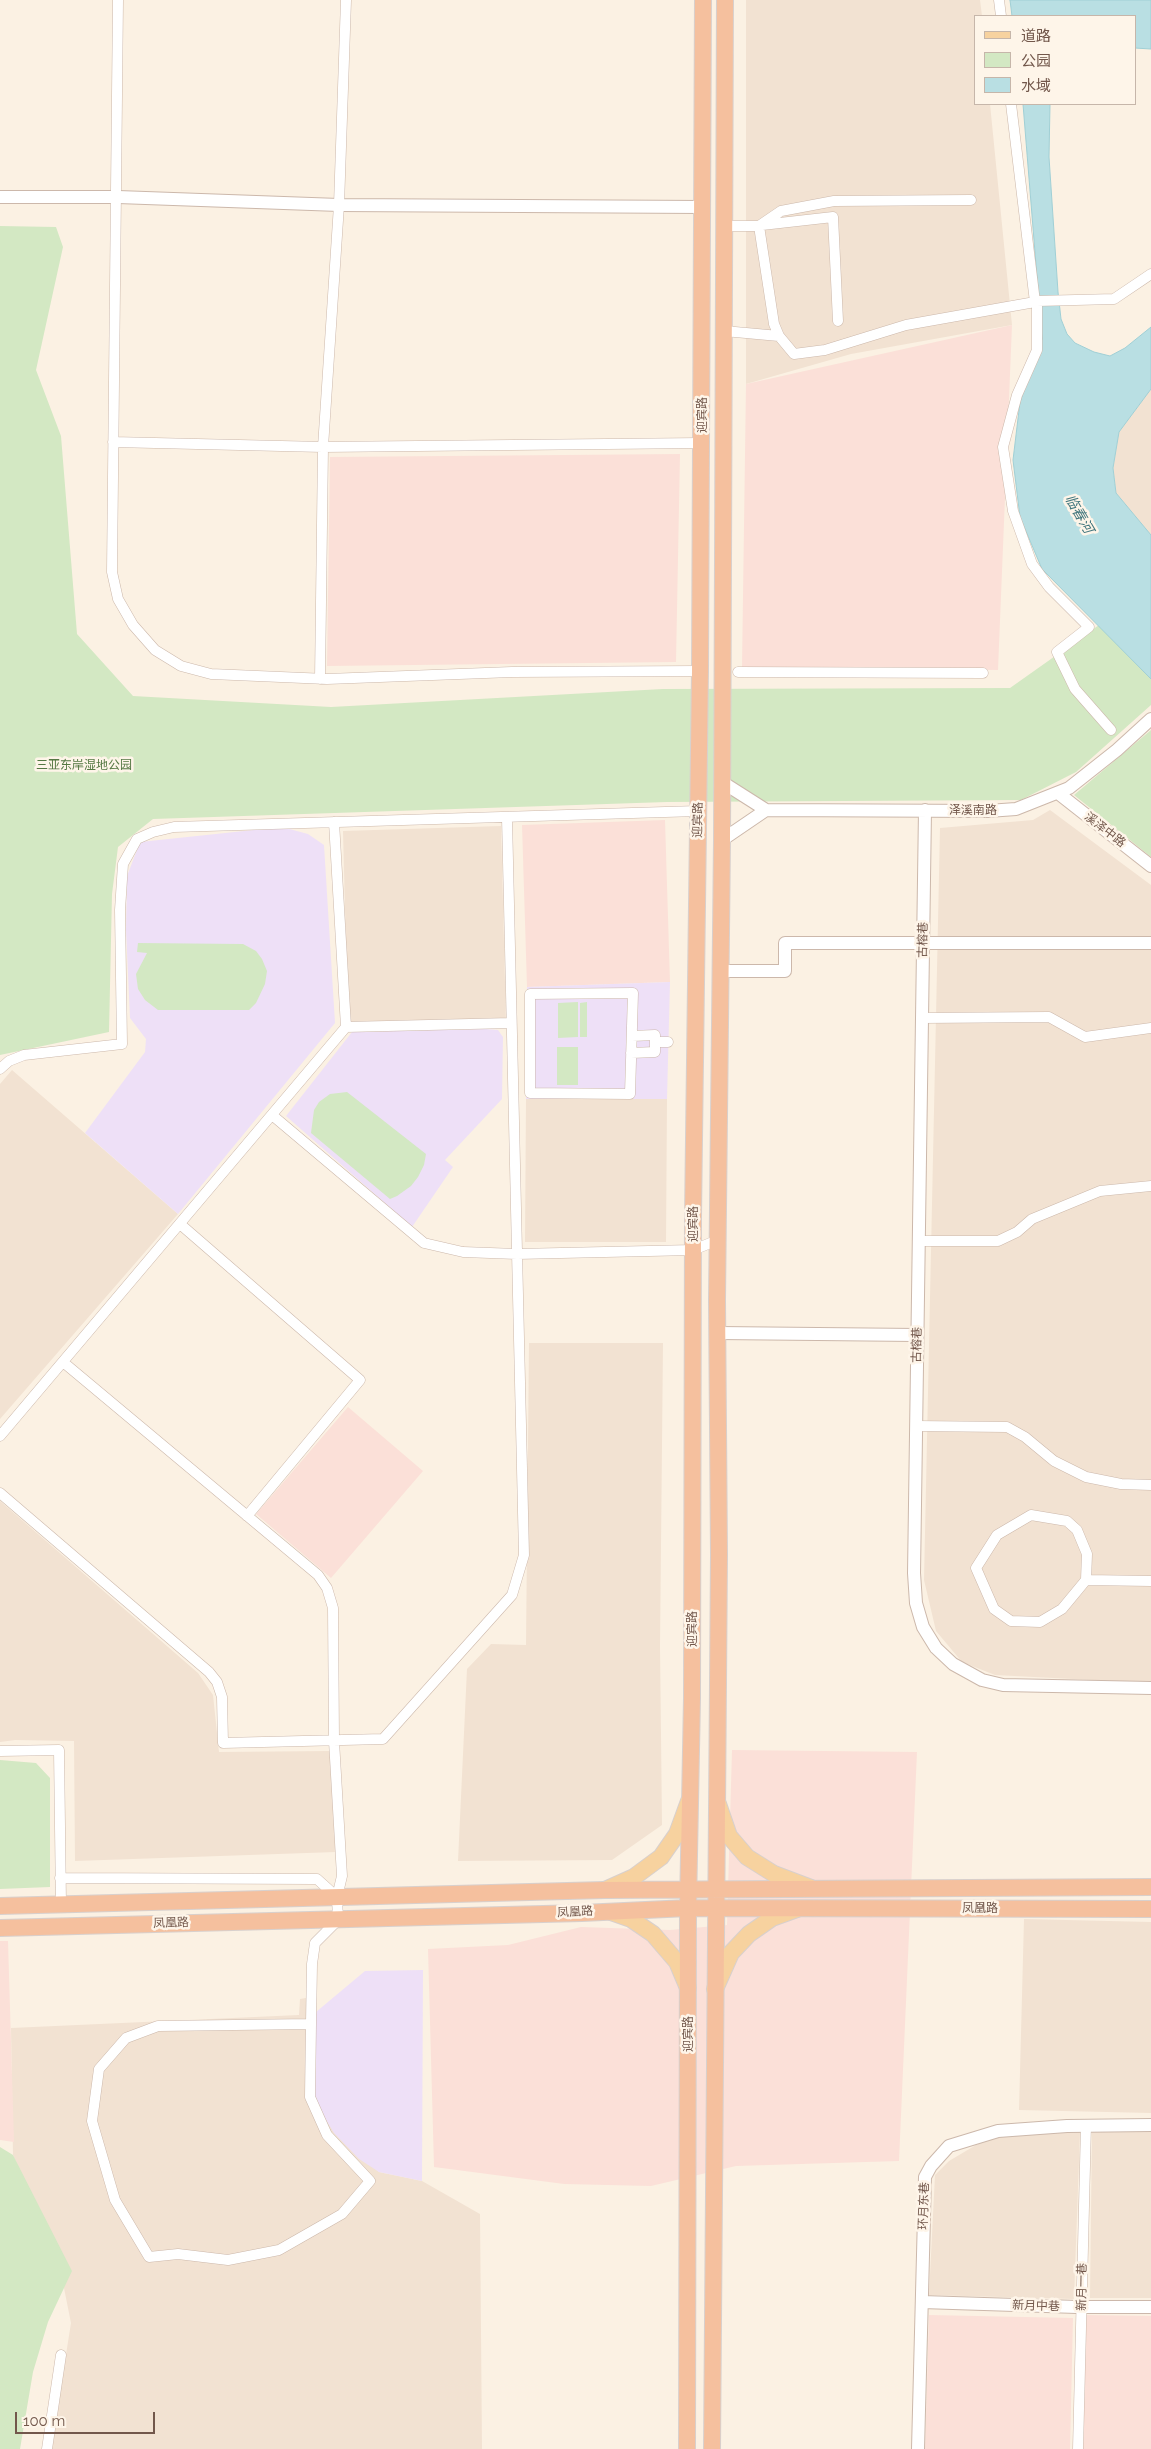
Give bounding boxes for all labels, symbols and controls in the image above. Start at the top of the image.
legend [974,15,1136,105]
text: 道路 [1021,27,1051,45]
text: 公园 [1021,52,1051,70]
text: 水域 [1021,77,1051,95]
street label: 迎宾路 [695,397,709,433]
water label: 临春河 [1061,492,1097,536]
park label: 三亚东岸湿地公园 [36,758,132,772]
street label: 迎宾路 [690,802,706,838]
street label: 泽溪南路 [949,803,997,817]
street label: 溪泽中路 [1082,810,1128,850]
street label: 古榕巷 [915,922,931,958]
street label: 迎宾路 [686,1206,700,1242]
street label: 古榕巷 [909,1327,925,1363]
street label: 迎宾路 [685,1611,699,1647]
street label: 凤凰路 [962,1901,998,1915]
street label: 凤凰路 [557,1904,593,1920]
street label: 凤凰路 [153,1915,189,1931]
street label: 迎宾路 [681,2016,695,2052]
street label: 环月东巷 [916,2182,932,2230]
street label: 新月一巷 [1074,2263,1090,2311]
street label: 新月中巷 [1012,2298,1060,2314]
scale bar [18,2402,158,2434]
text: 100 m [23,2412,65,2430]

